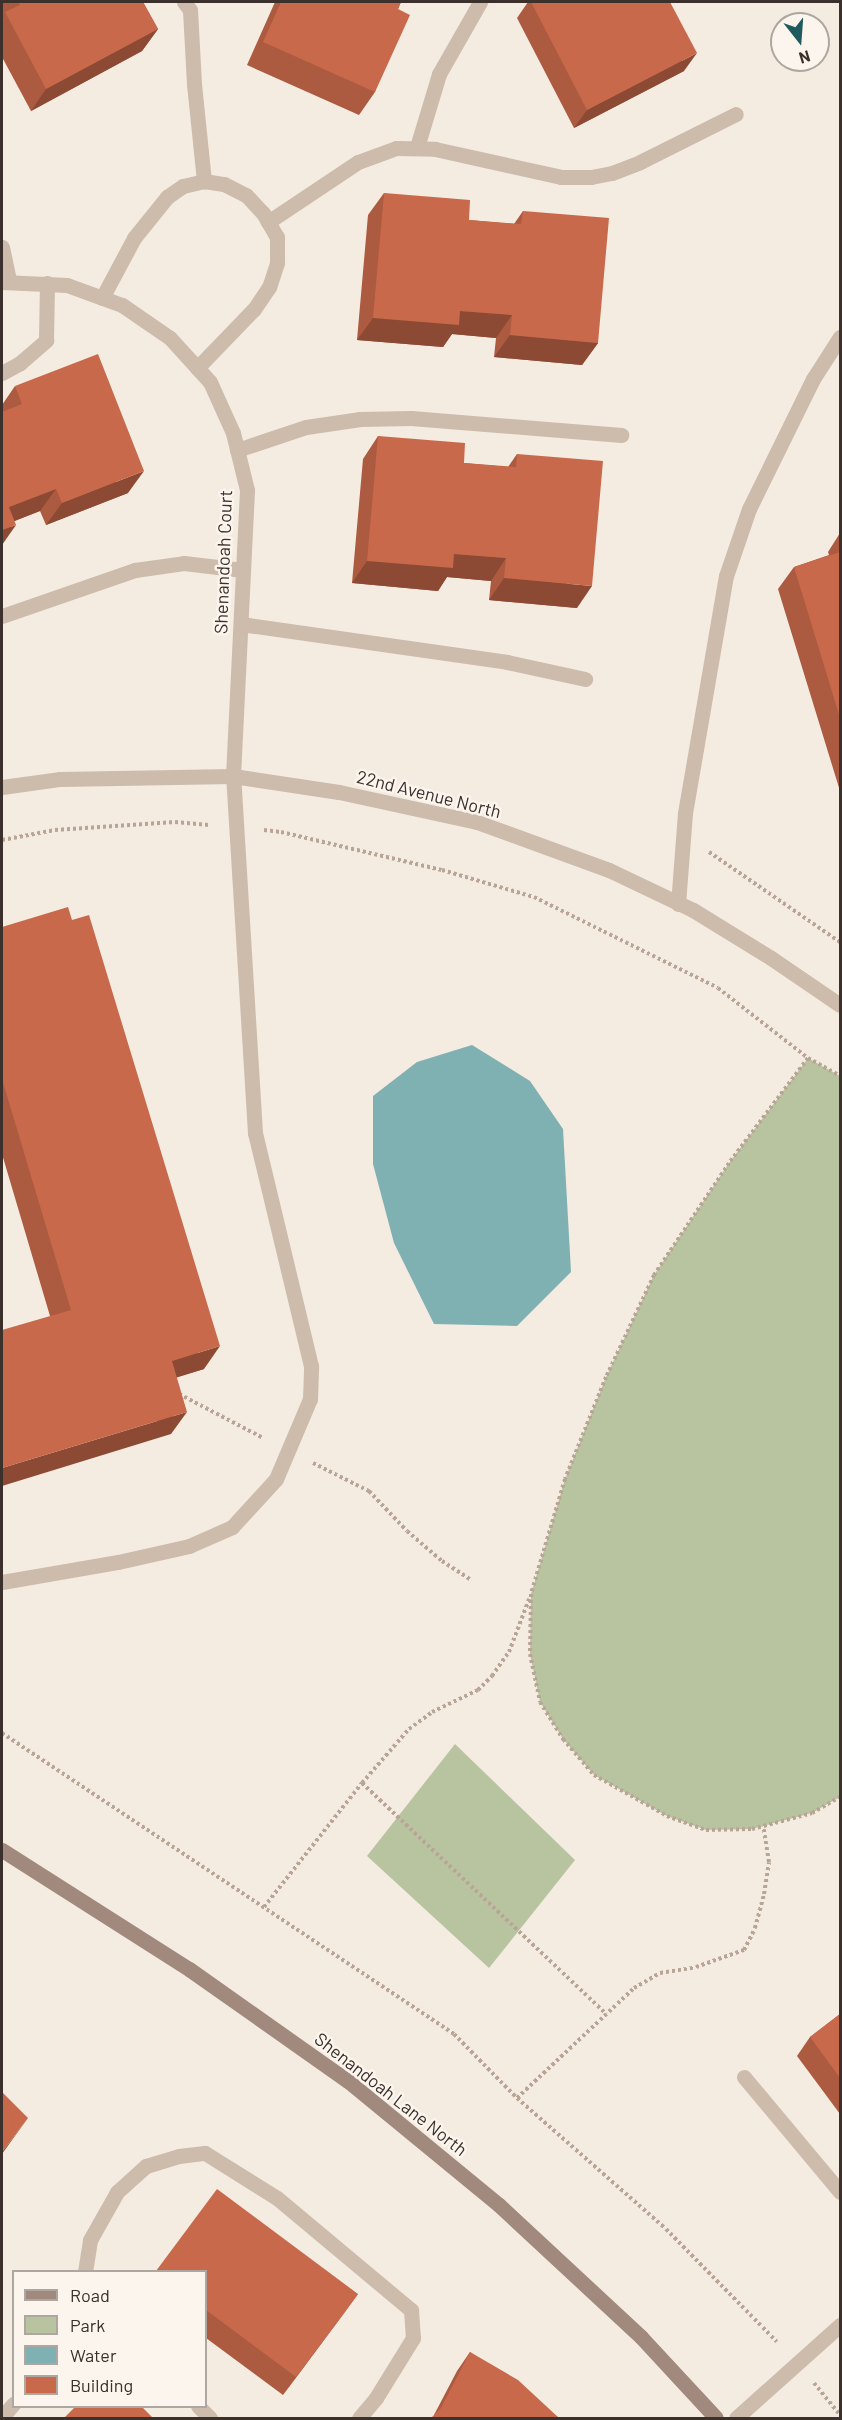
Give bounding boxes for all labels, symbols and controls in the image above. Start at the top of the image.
north arrow [770,12,830,72]
text: N [797,47,813,68]
street label: Shenandoah Court [210,490,236,634]
street label: 22nd Avenue North [355,766,503,822]
street label: Shenandoah Lane North [310,2028,472,2160]
legend [12,2270,207,2408]
text: Road [70,2284,110,2306]
text: Park [70,2314,105,2336]
text: Water [70,2344,117,2366]
text: Building [70,2374,133,2396]

